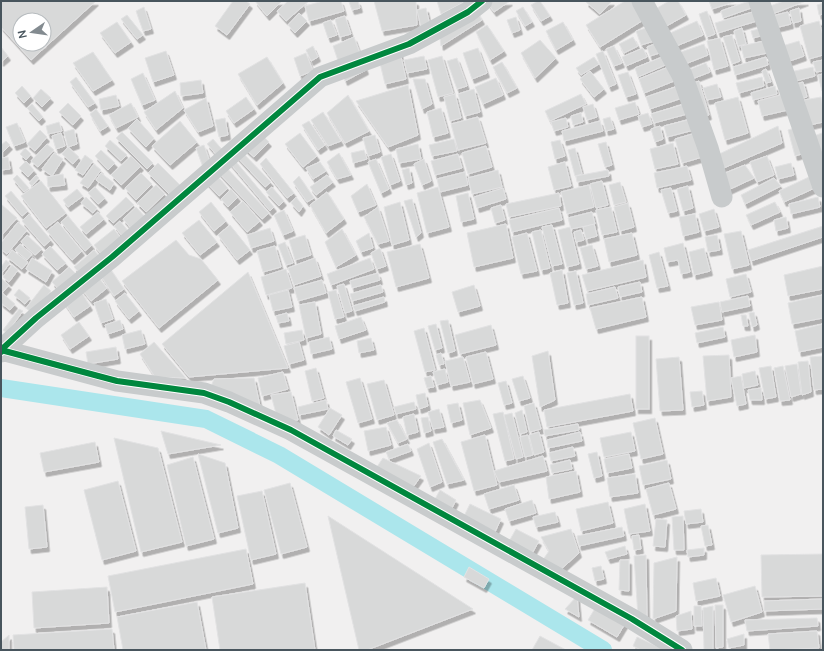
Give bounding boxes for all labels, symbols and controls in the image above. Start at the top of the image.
north arrow [12,12,52,52]
text: N [14,29,30,40]

